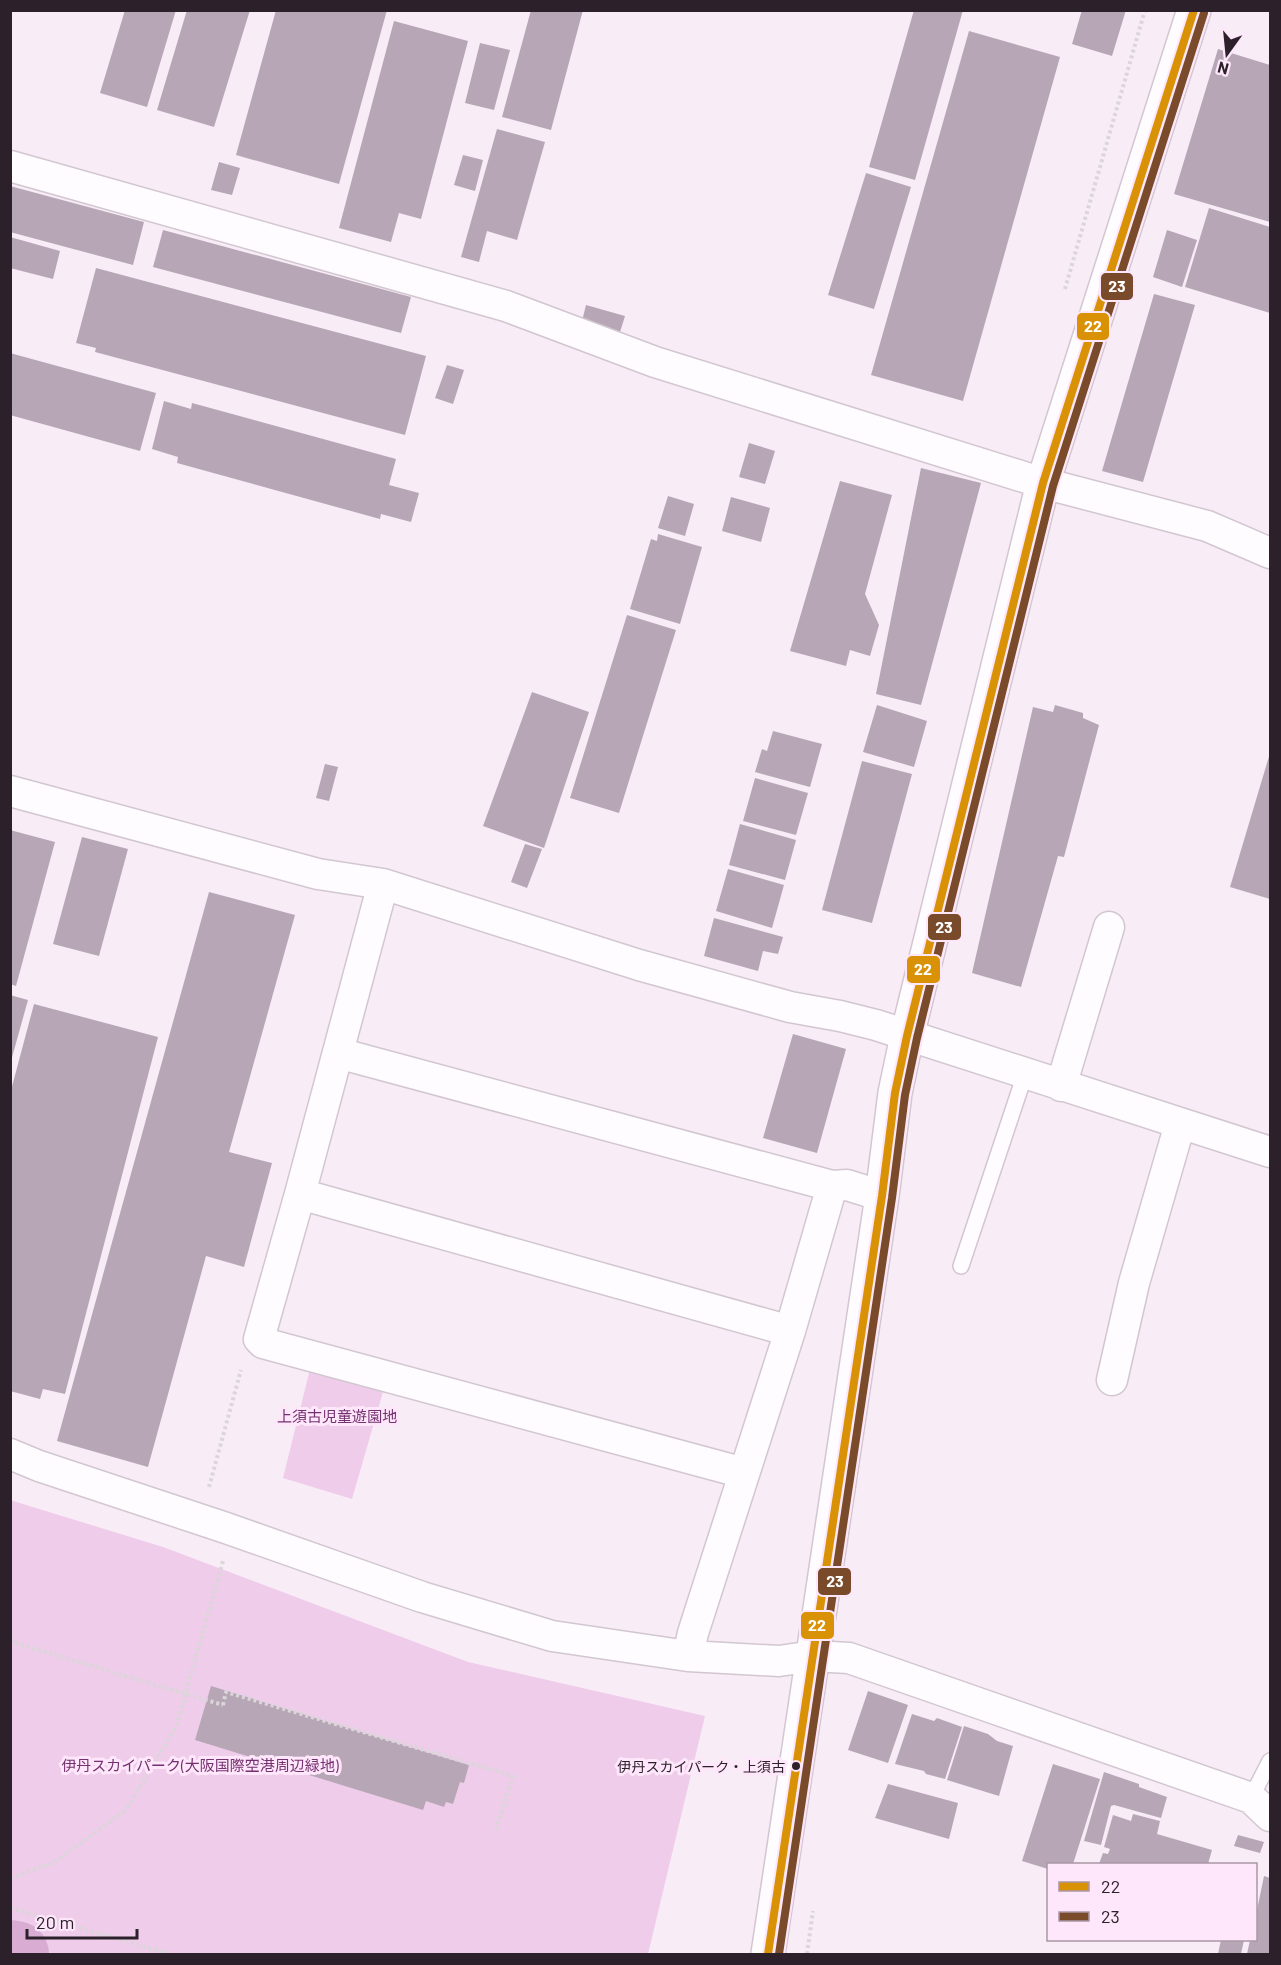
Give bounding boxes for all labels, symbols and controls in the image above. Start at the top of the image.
north arrow [1197,24,1257,84]
text: N [1215,58,1231,80]
line badge: 23 [1100,272,1134,301]
text: 23 [1108,276,1126,295]
line badge: 22 [1076,312,1110,341]
text: 22 [1084,316,1102,335]
line badge: 23 [927,913,962,941]
text: 23 [935,917,953,936]
line badge: 22 [906,955,941,984]
text: 22 [914,959,932,978]
park label: 上須古児童遊園地 [277,1407,397,1425]
line badge: 23 [817,1567,852,1596]
text: 23 [826,1571,844,1590]
line badge: 22 [800,1611,835,1640]
text: 22 [808,1615,826,1634]
park label: 伊丹スカイパーク(大阪国際空港周辺緑地) [61,1756,339,1774]
place label: 伊丹スカイパーク・上須古 [618,1758,785,1775]
marker: 伊丹スカイパーク・上須古 [790,1760,802,1772]
legend [1047,1863,1257,1941]
text: 22 [1101,1875,1120,1897]
scale bar [27,1902,136,1940]
text: 23 [1101,1905,1120,1927]
text: 20 m [36,1911,74,1933]

